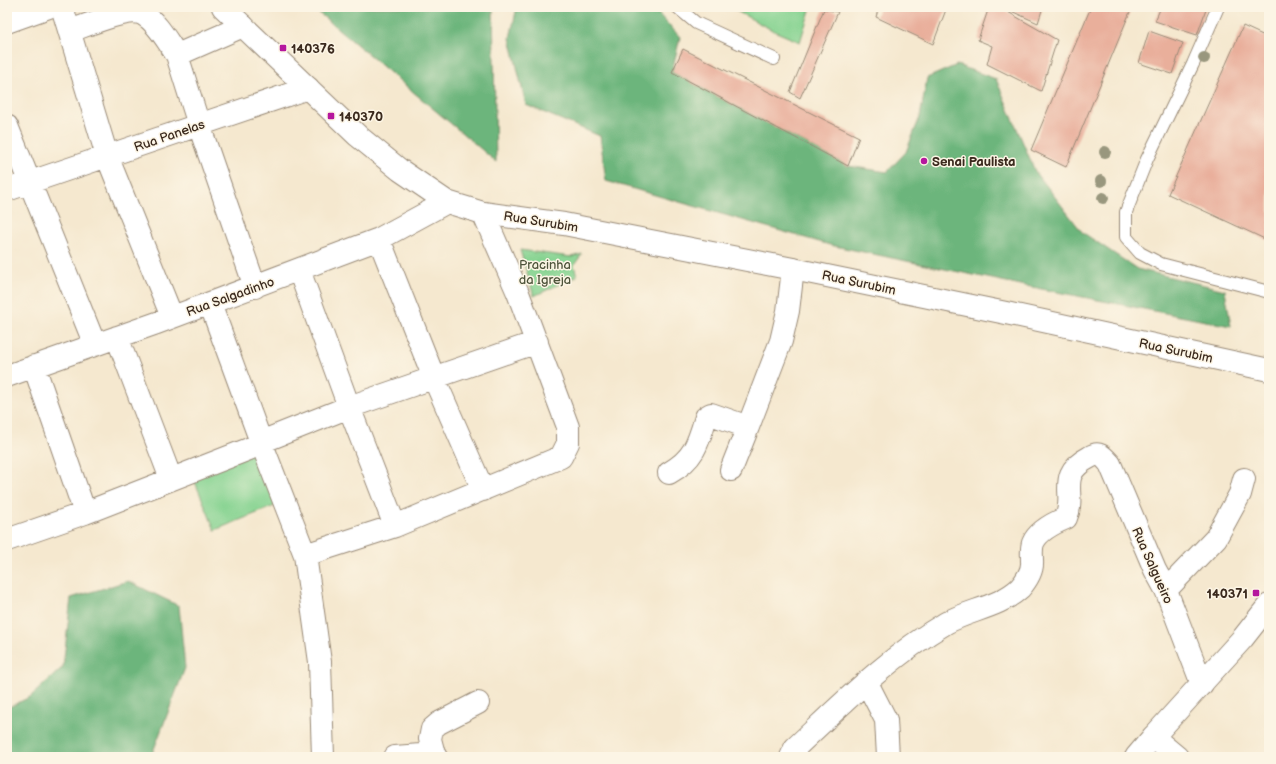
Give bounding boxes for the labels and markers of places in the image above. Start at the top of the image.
place label: 140376 [291,41,335,57]
marker: 140376 [278,43,288,53]
place label: 140370 [339,109,383,125]
marker: 140370 [326,111,336,121]
place label: Senai Paulista [932,154,1016,170]
marker: Senai Paulista [919,156,929,166]
place label: 140371 [1207,586,1248,602]
marker: 140371 [1251,588,1261,598]

